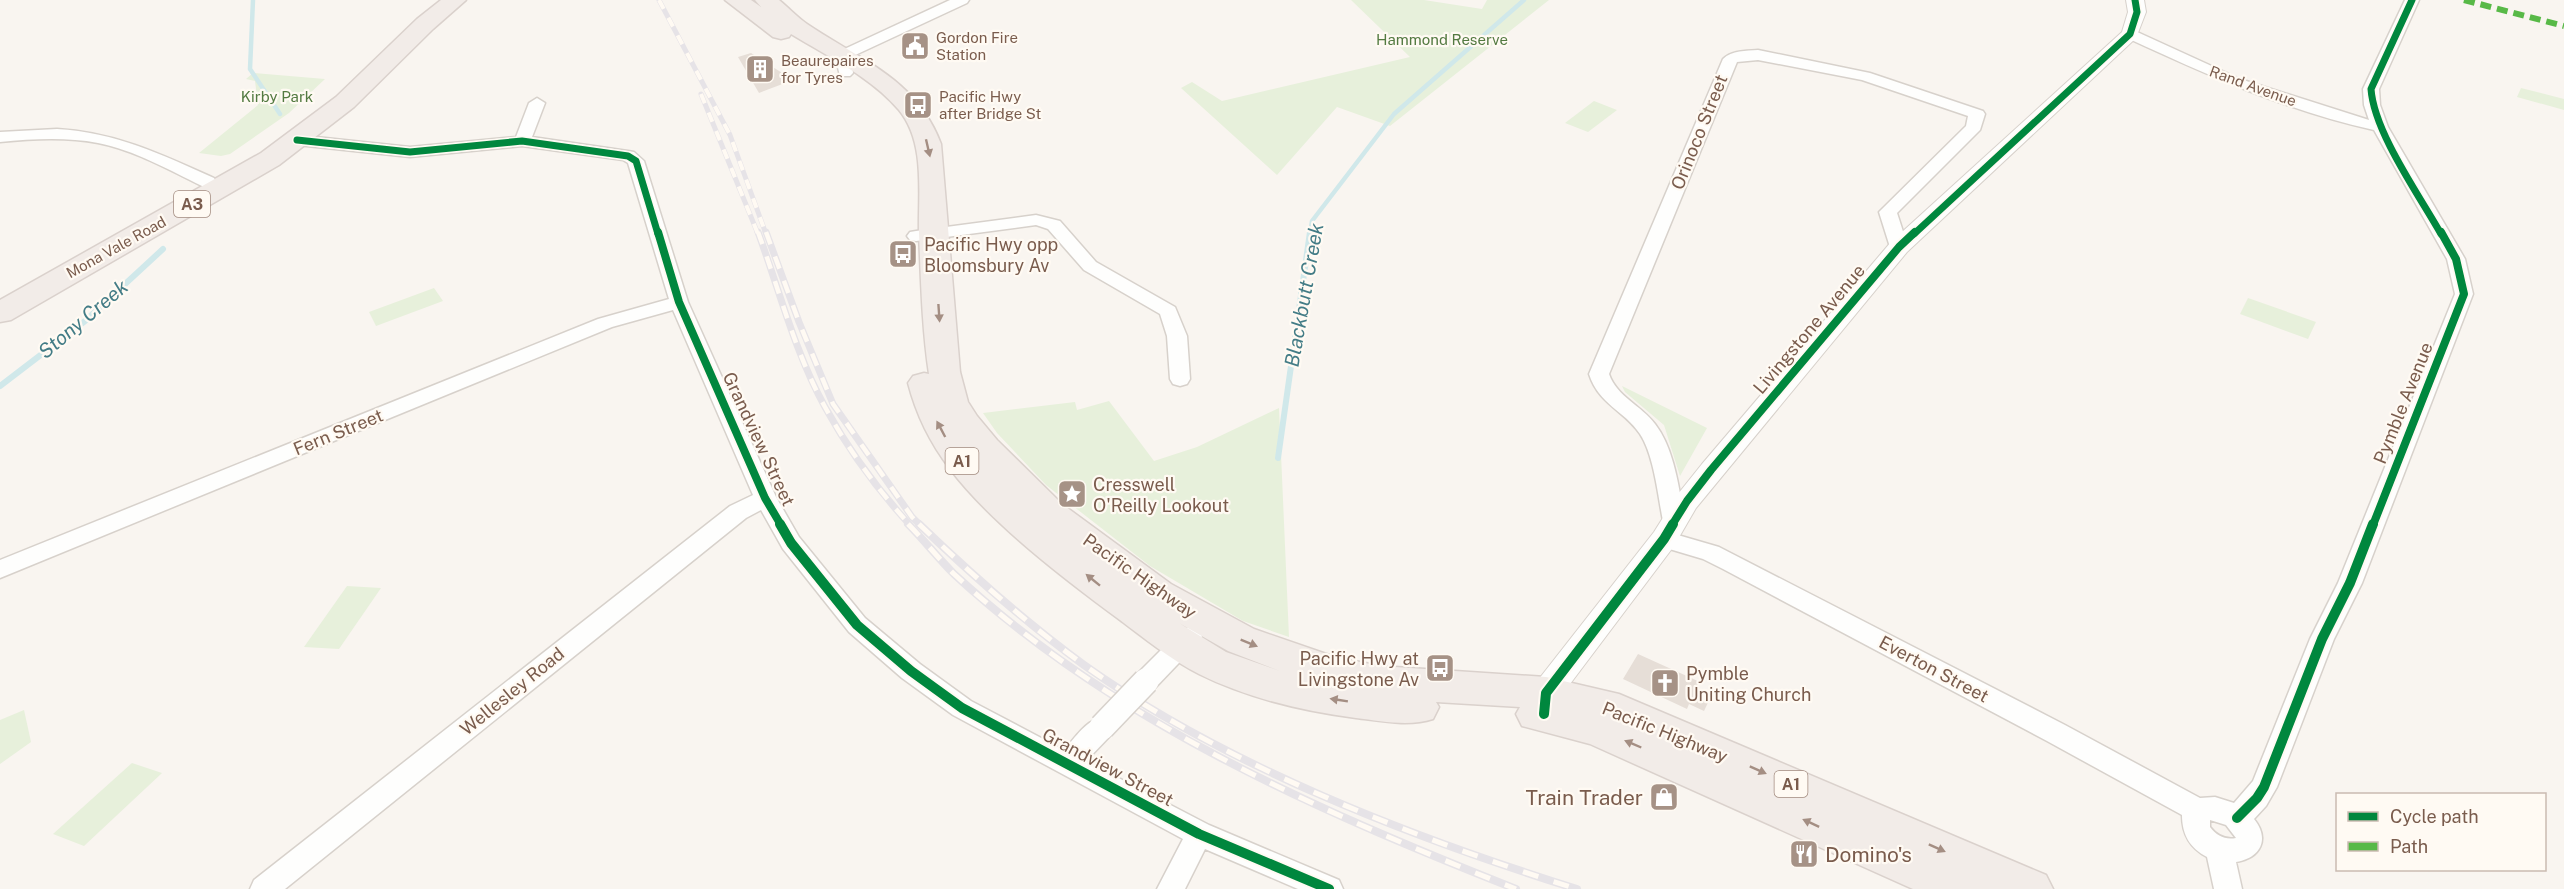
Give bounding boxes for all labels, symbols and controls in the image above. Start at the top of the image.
place label: Gordon Fire Station [936,29,1018,63]
public building icon: Gordon Fire Station [899,30,931,62]
park label: Hammond Reserve [1376,31,1508,48]
place label: Beaurepaires for Tyres [781,52,874,86]
building icon: Beaurepaires for Tyres [744,53,776,85]
street label: Rand Avenue [2207,62,2299,110]
street label: Orinoco Street [1666,72,1732,192]
park label: Kirby Park [241,88,313,105]
place label: Pacific Hwy after Bridge St [939,88,1042,122]
bus stop icon: Pacific Hwy after Bridge St [902,89,934,121]
one-way arrow [924,139,933,158]
road number: A3 [174,191,210,217]
street label: Mona Vale Road [63,213,169,281]
water label: Blackbutt Creek [1280,221,1328,369]
place label: Pacific Hwy opp Bloomsbury Av [924,234,1058,276]
bus stop icon: Pacific Hwy opp Bloomsbury Av [887,238,919,270]
street label: Livingstone Avenue [1749,260,1869,398]
water label: Stony Creek [33,274,133,364]
one-way arrow [935,303,944,322]
street label: Pymble Avenue [2369,339,2437,467]
street label: Grandview Street [719,369,799,509]
street label: Fern Street [290,404,386,460]
one-way arrow [936,420,946,437]
road number: A1 [946,448,978,474]
place label: Cresswell O'Reilly Lookout [1093,474,1229,516]
place icon: Cresswell O'Reilly Lookout [1056,478,1088,510]
street label: Pacific Highway [1079,529,1201,623]
one-way arrow [1085,574,1101,587]
street label: Everton Street [1876,631,1992,707]
one-way arrow [1240,639,1258,648]
street label: Wellesley Road [456,643,568,739]
place label: Pacific Hwy at Livingstone Av [1298,648,1419,690]
bus stop icon: Pacific Hwy at Livingstone Av [1424,652,1456,684]
place label: Pymble Uniting Church [1686,663,1811,705]
church icon: Pymble Uniting Church [1649,667,1681,699]
one-way arrow [1329,695,1348,704]
street label: Pacific Highway [1599,697,1731,767]
street label: Grandview Street [1039,724,1177,810]
one-way arrow [1623,739,1641,749]
one-way arrow [1749,766,1767,775]
road number: A1 [1774,771,1808,797]
shop icon: Train Trader [1648,781,1680,813]
place label: Train Trader [1525,785,1643,810]
legend [2336,793,2546,871]
text: Cycle path [2390,806,2479,827]
one-way arrow [1802,819,1819,828]
text: Path [2390,836,2428,857]
restaurant icon: Domino's [1788,838,1820,870]
place label: Domino's [1825,842,1912,867]
one-way arrow [1928,843,1946,853]

